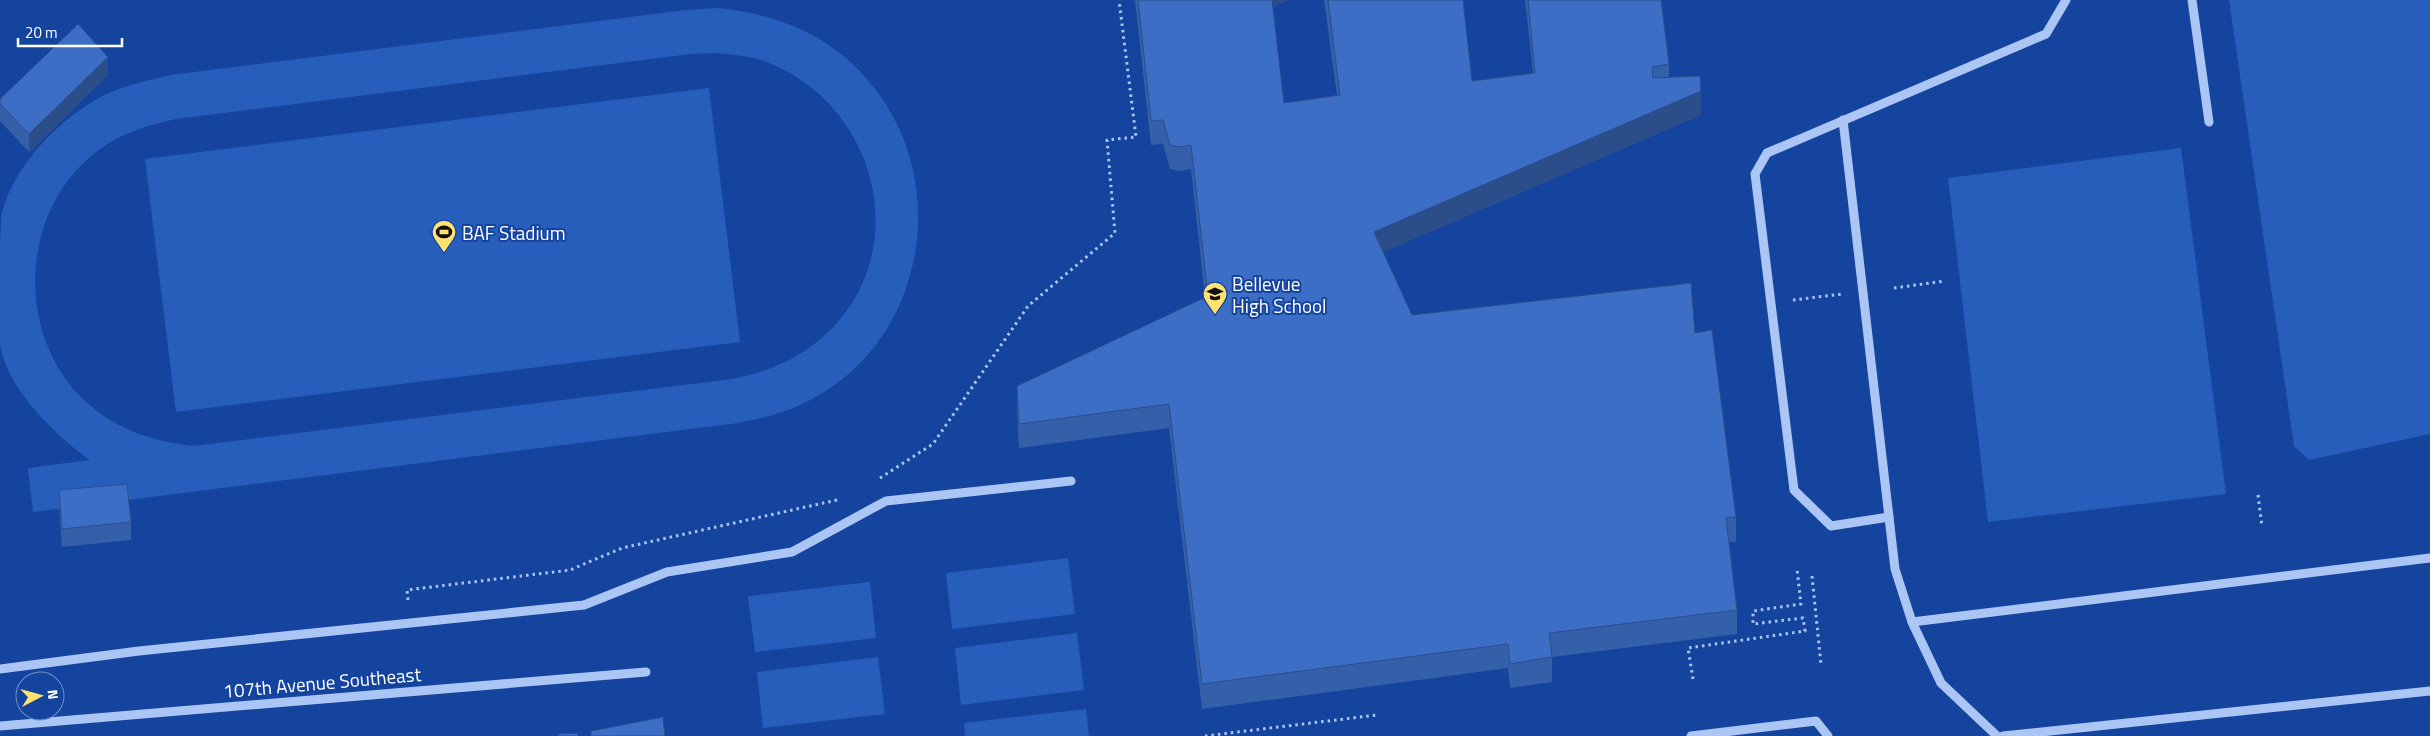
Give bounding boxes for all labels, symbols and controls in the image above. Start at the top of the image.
scale bar [18,15,121,47]
text: 20 m [25,21,58,44]
place label: BAF Stadium [462,218,566,247]
sports icon: BAF Stadium [431,219,457,253]
place label: Bellevue High School [1232,269,1326,320]
school or university icon: Bellevue High School [1202,281,1228,315]
street label: 107th Avenue Southeast [222,659,422,705]
north arrow [15,671,65,721]
text: N [42,689,64,701]

